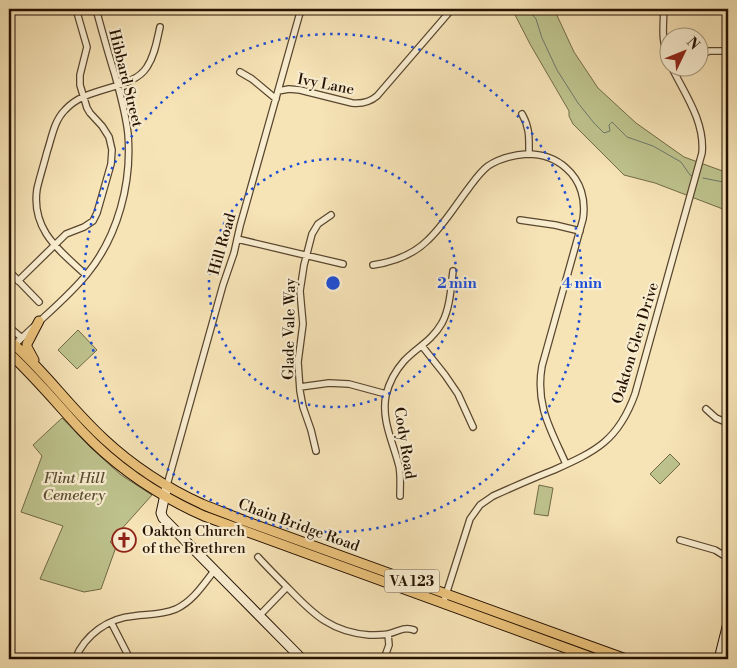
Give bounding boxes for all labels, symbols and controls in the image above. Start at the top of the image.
street label: Hibbard Street [104,27,147,130]
north arrow [660,28,710,78]
text: N [682,34,703,54]
street label: Ivy Lane [296,70,356,99]
street label: Hill Road [205,210,241,277]
centre of rings [324,274,342,292]
text: 2 min [437,274,477,293]
text: 4 min [562,274,603,293]
street label: Glade Vale Way [279,277,300,380]
street label: Oakton Glen Drive [608,280,663,406]
street label: Cody Road [389,406,420,481]
park label: Flint Hill Cemetery [43,469,107,505]
street label: Chain Bridge Road [236,495,363,556]
place label: Oakton Church of the Brethren [142,522,246,558]
church icon: Oakton Church of the Brethren [111,527,137,553]
road number: VA 123 [384,570,440,592]

